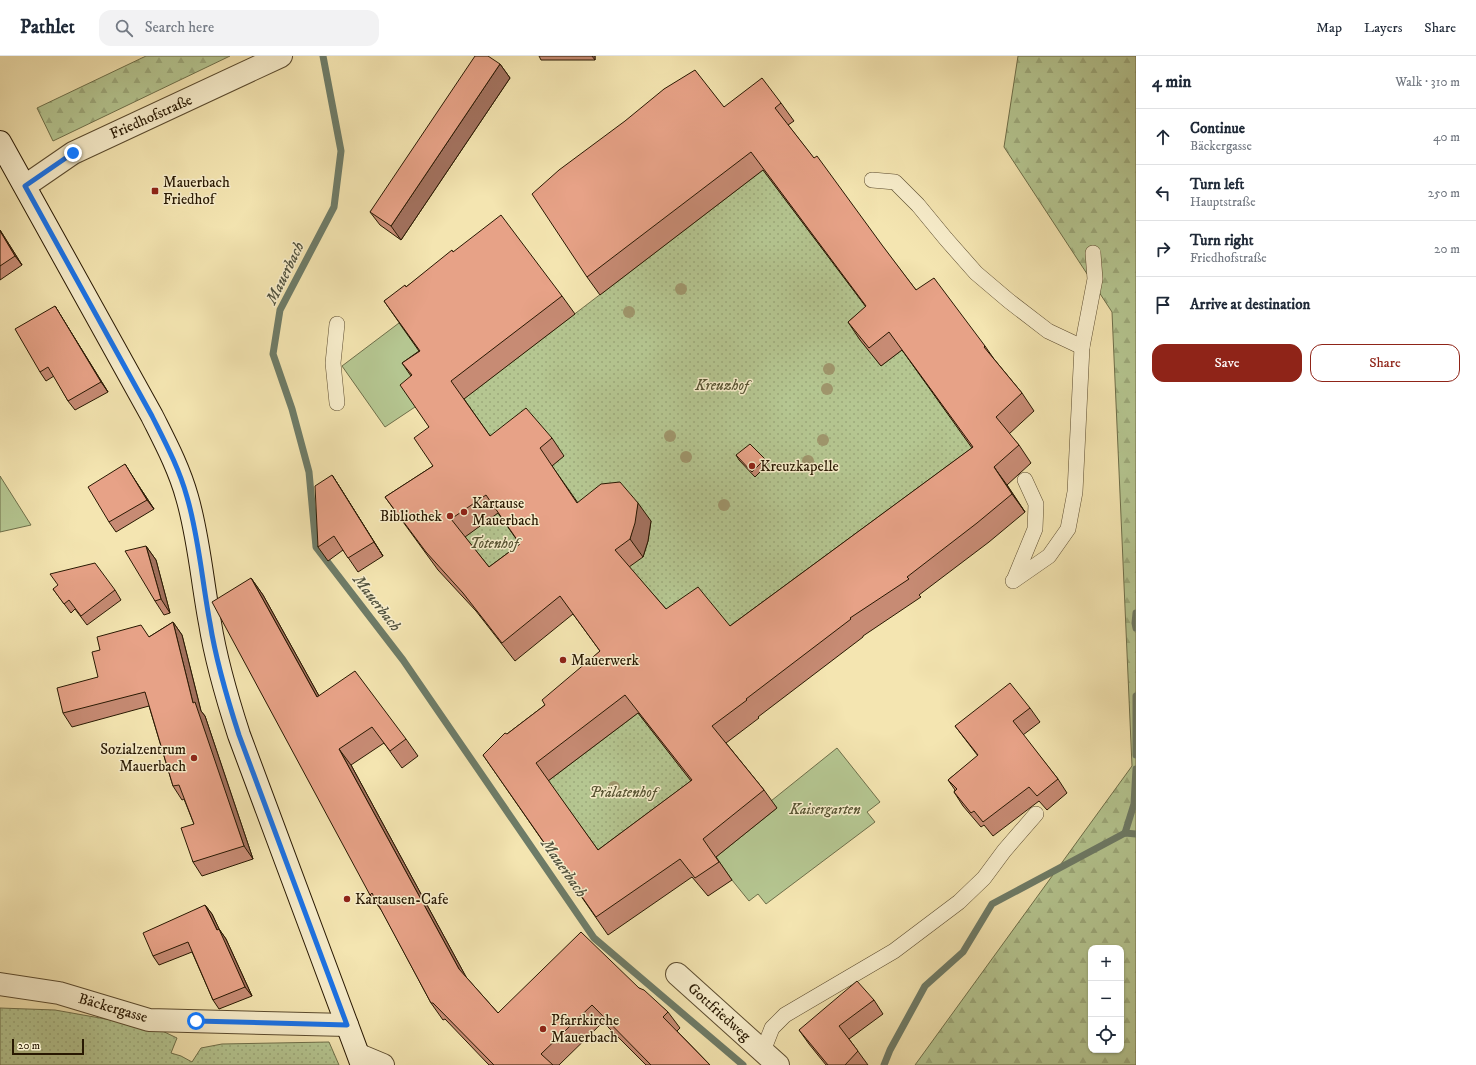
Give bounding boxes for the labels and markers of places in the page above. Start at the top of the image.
place label: Mauerbach Friedhof [163,173,230,209]
marker: Mauerbach Friedhof [150,186,160,196]
place label: Kreuzkapelle [760,457,839,476]
marker: Kreuzkapelle [747,461,757,471]
place label: Kartause Mauerbach [472,494,539,530]
place label: Bibliothek [380,507,443,526]
marker: Kartause Mauerbach [459,507,469,517]
marker: Bibliothek [445,511,455,521]
place label: Mauerwerk [571,651,640,670]
marker: Mauerwerk [558,655,568,665]
place label: Sozialzentrum Mauerbach [100,740,186,776]
marker: Sozialzentrum Mauerbach [189,753,199,763]
place label: Kartausen-Cafe [355,890,448,909]
marker: Kartausen-Cafe [342,894,352,904]
place label: Pfarrkirche Mauerbach [551,1011,619,1047]
marker: Pfarrkirche Mauerbach [538,1024,548,1034]

